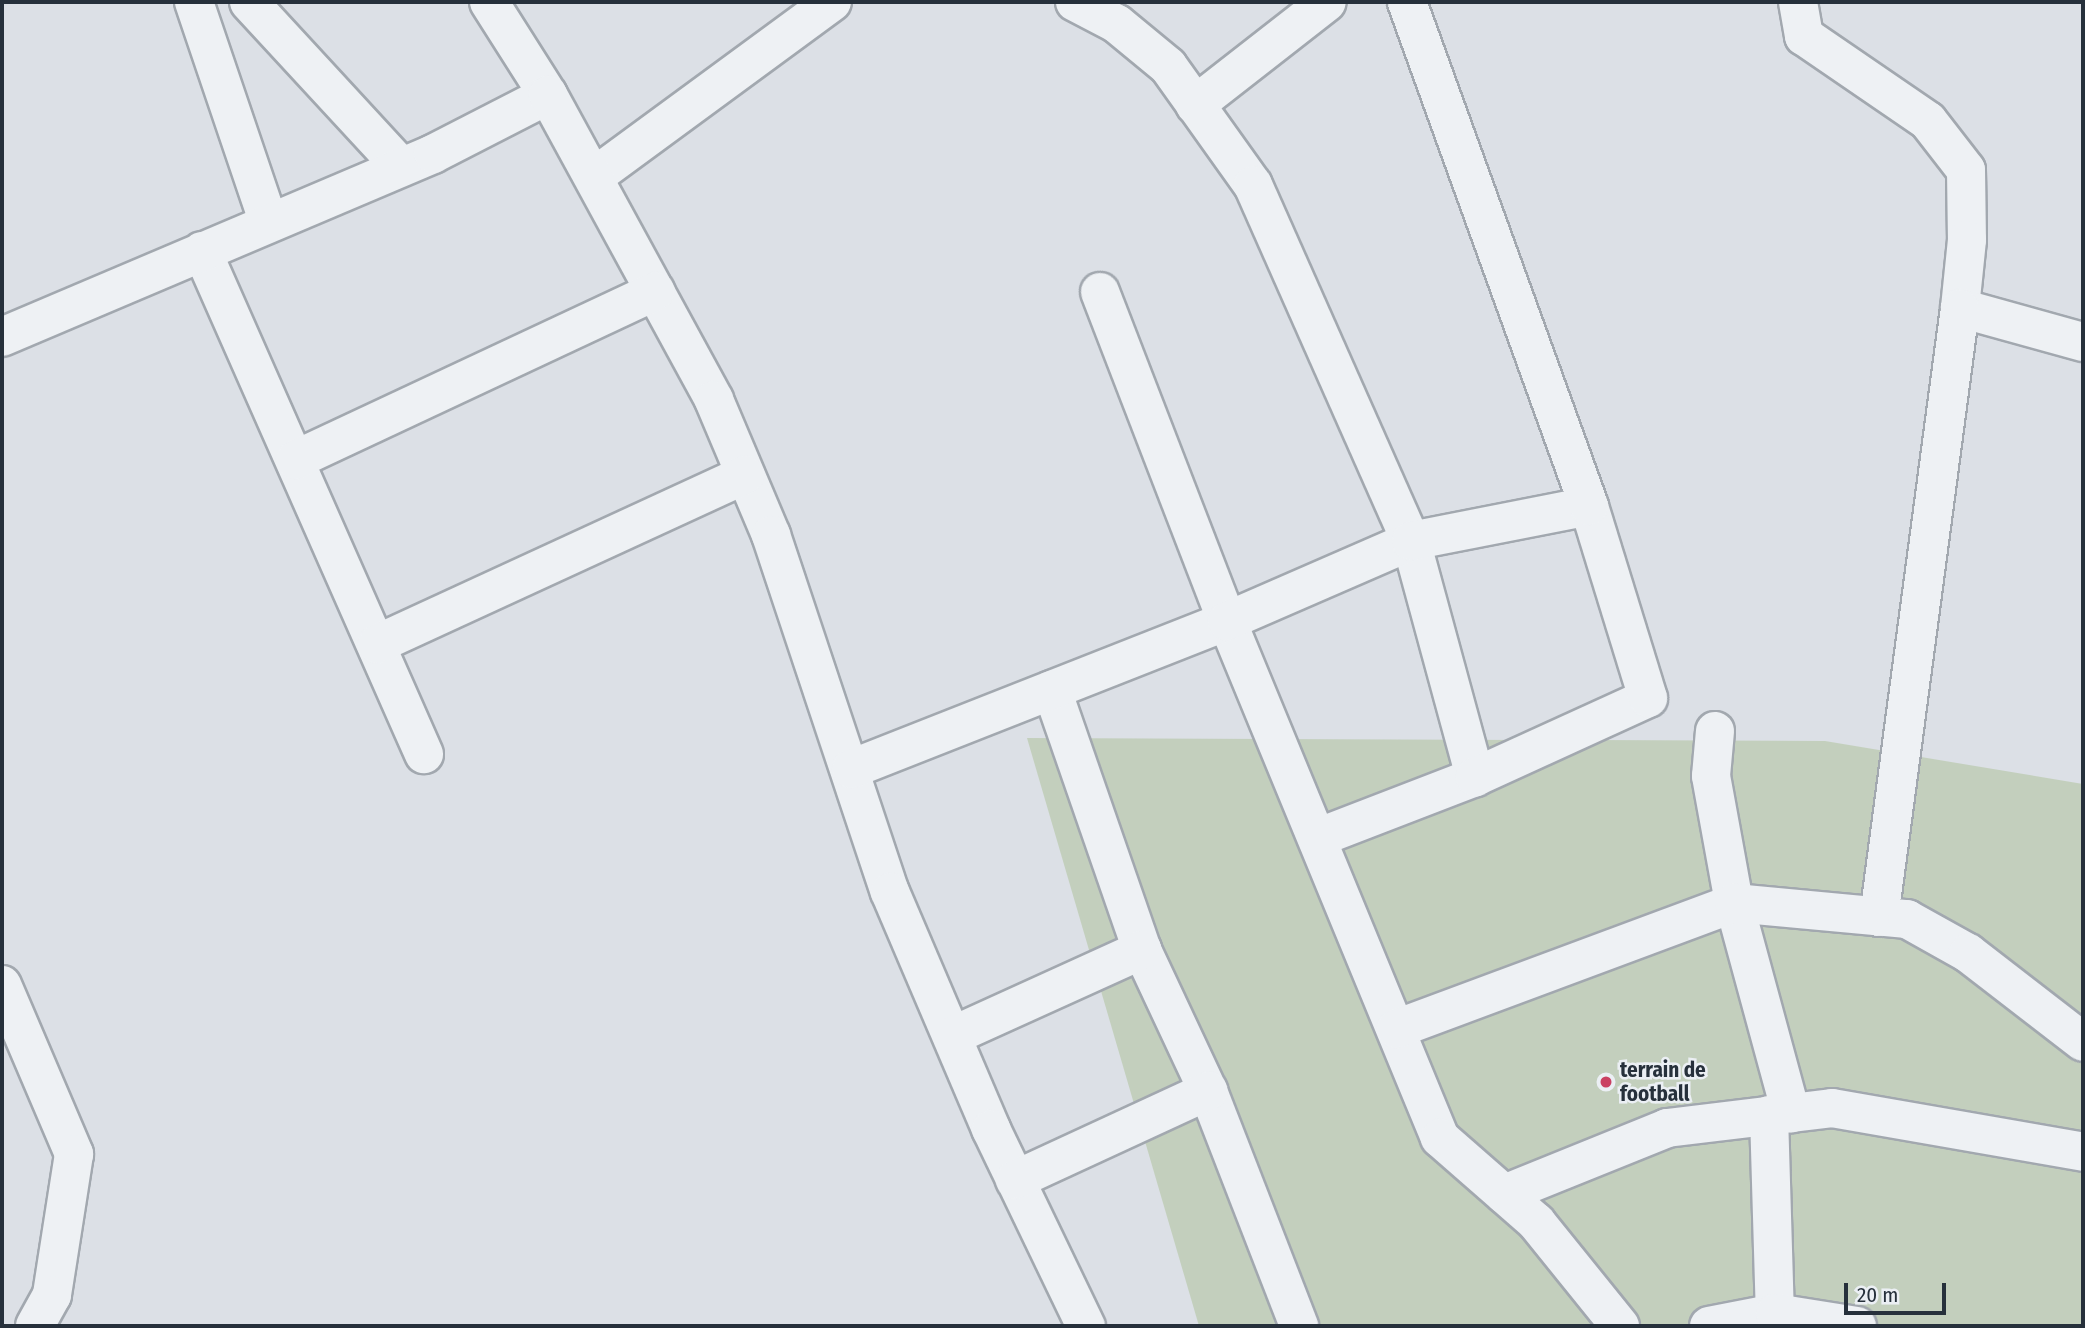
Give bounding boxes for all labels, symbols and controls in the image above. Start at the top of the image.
place label: terrain de football [1620,1057,1706,1107]
marker: terrain de football [1598,1074,1614,1090]
scale bar [1847,1268,1948,1312]
text: 20 m [1857,1282,1898,1308]

